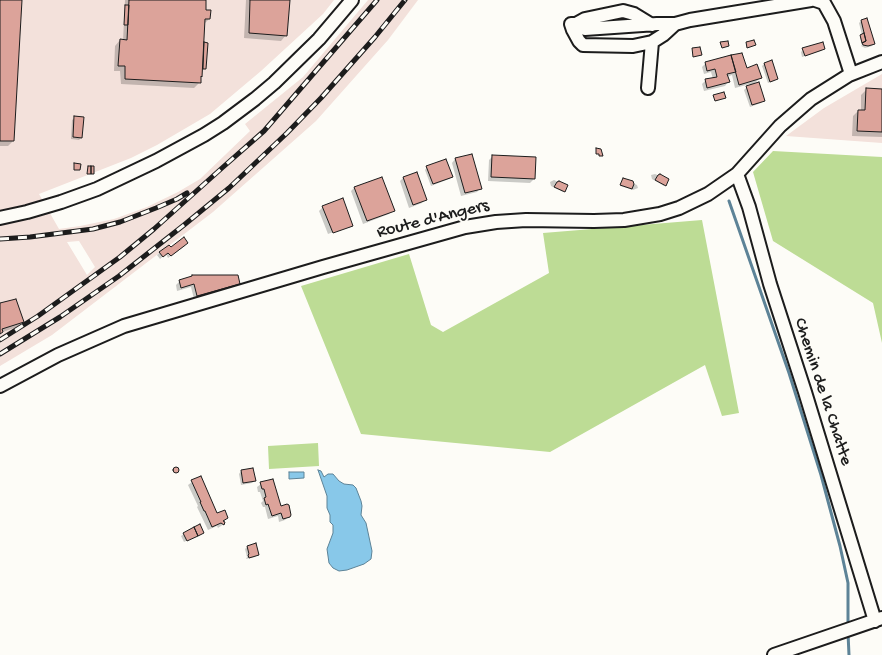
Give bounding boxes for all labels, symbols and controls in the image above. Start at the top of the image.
street label: Route d'Angers [375,196,491,244]
street label: Chemin de la Chatte [788,315,856,469]

